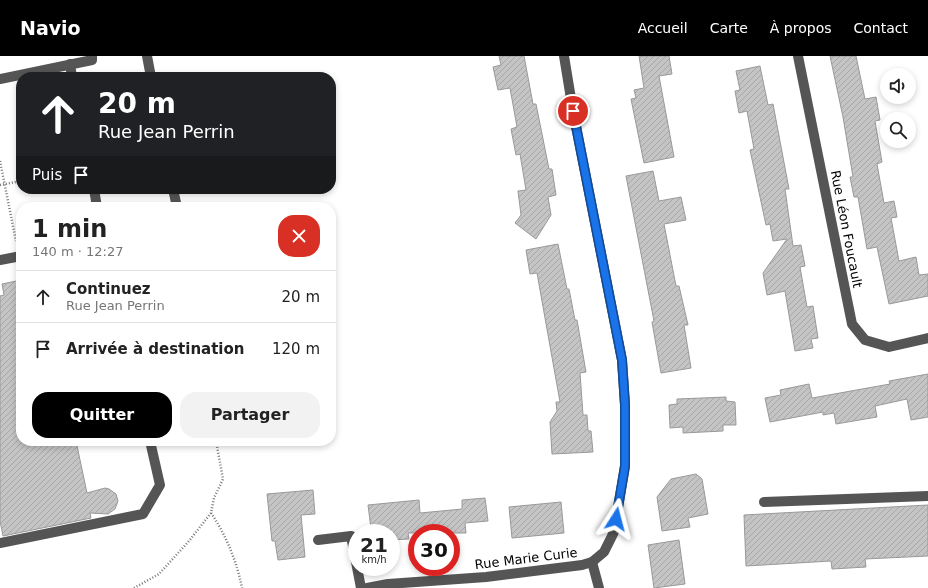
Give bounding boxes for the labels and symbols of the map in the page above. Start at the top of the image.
pin [556,94,590,128]
street label: Rue Léon Foucault [828,169,865,289]
position arrow [595,498,637,540]
speed limit sign: 30 [408,524,460,576]
street label: Rue Marie Curie [474,545,578,572]

